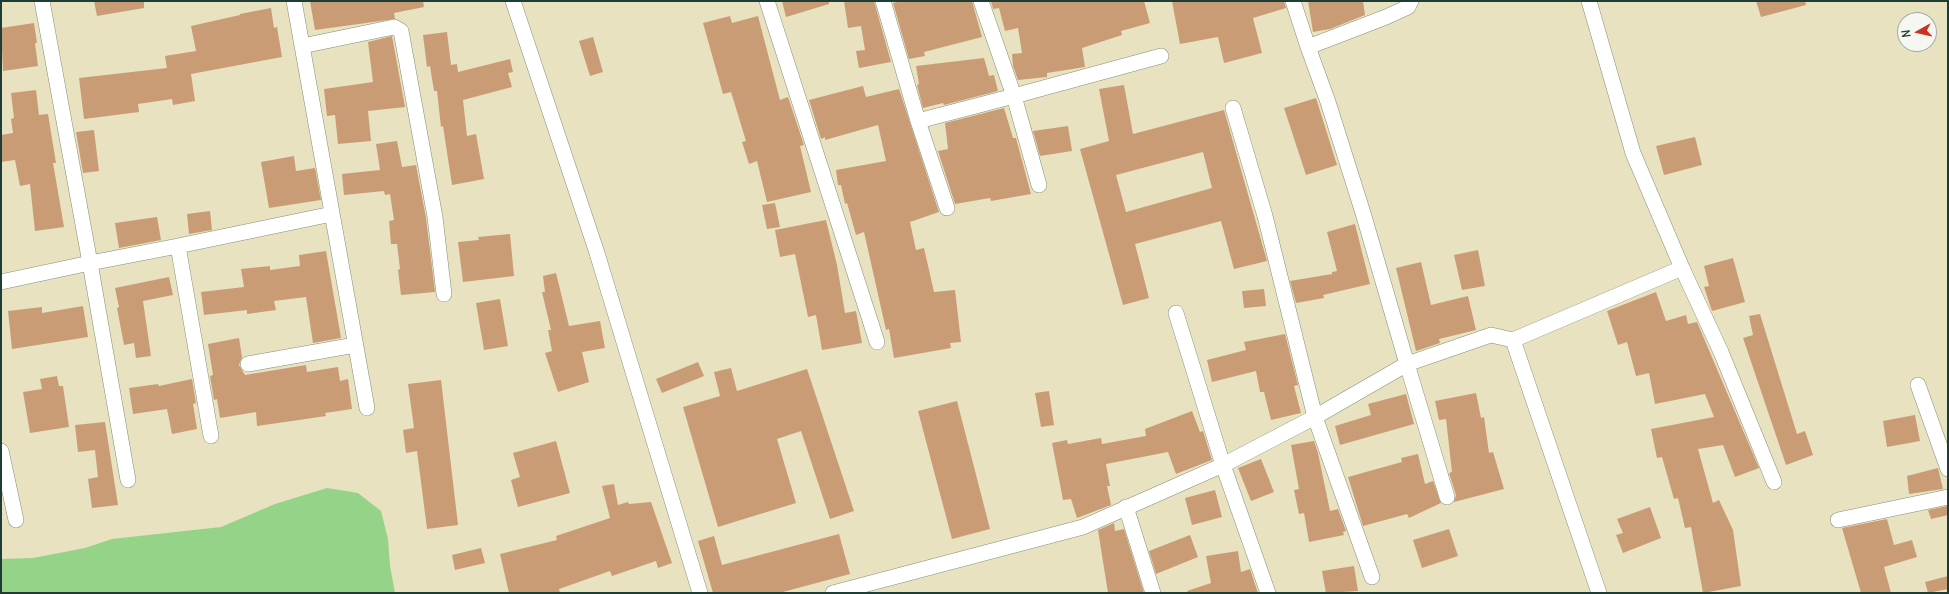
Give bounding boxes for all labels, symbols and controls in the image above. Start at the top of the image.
north arrow [1897,12,1937,52]
text: N [1899,29,1914,38]

